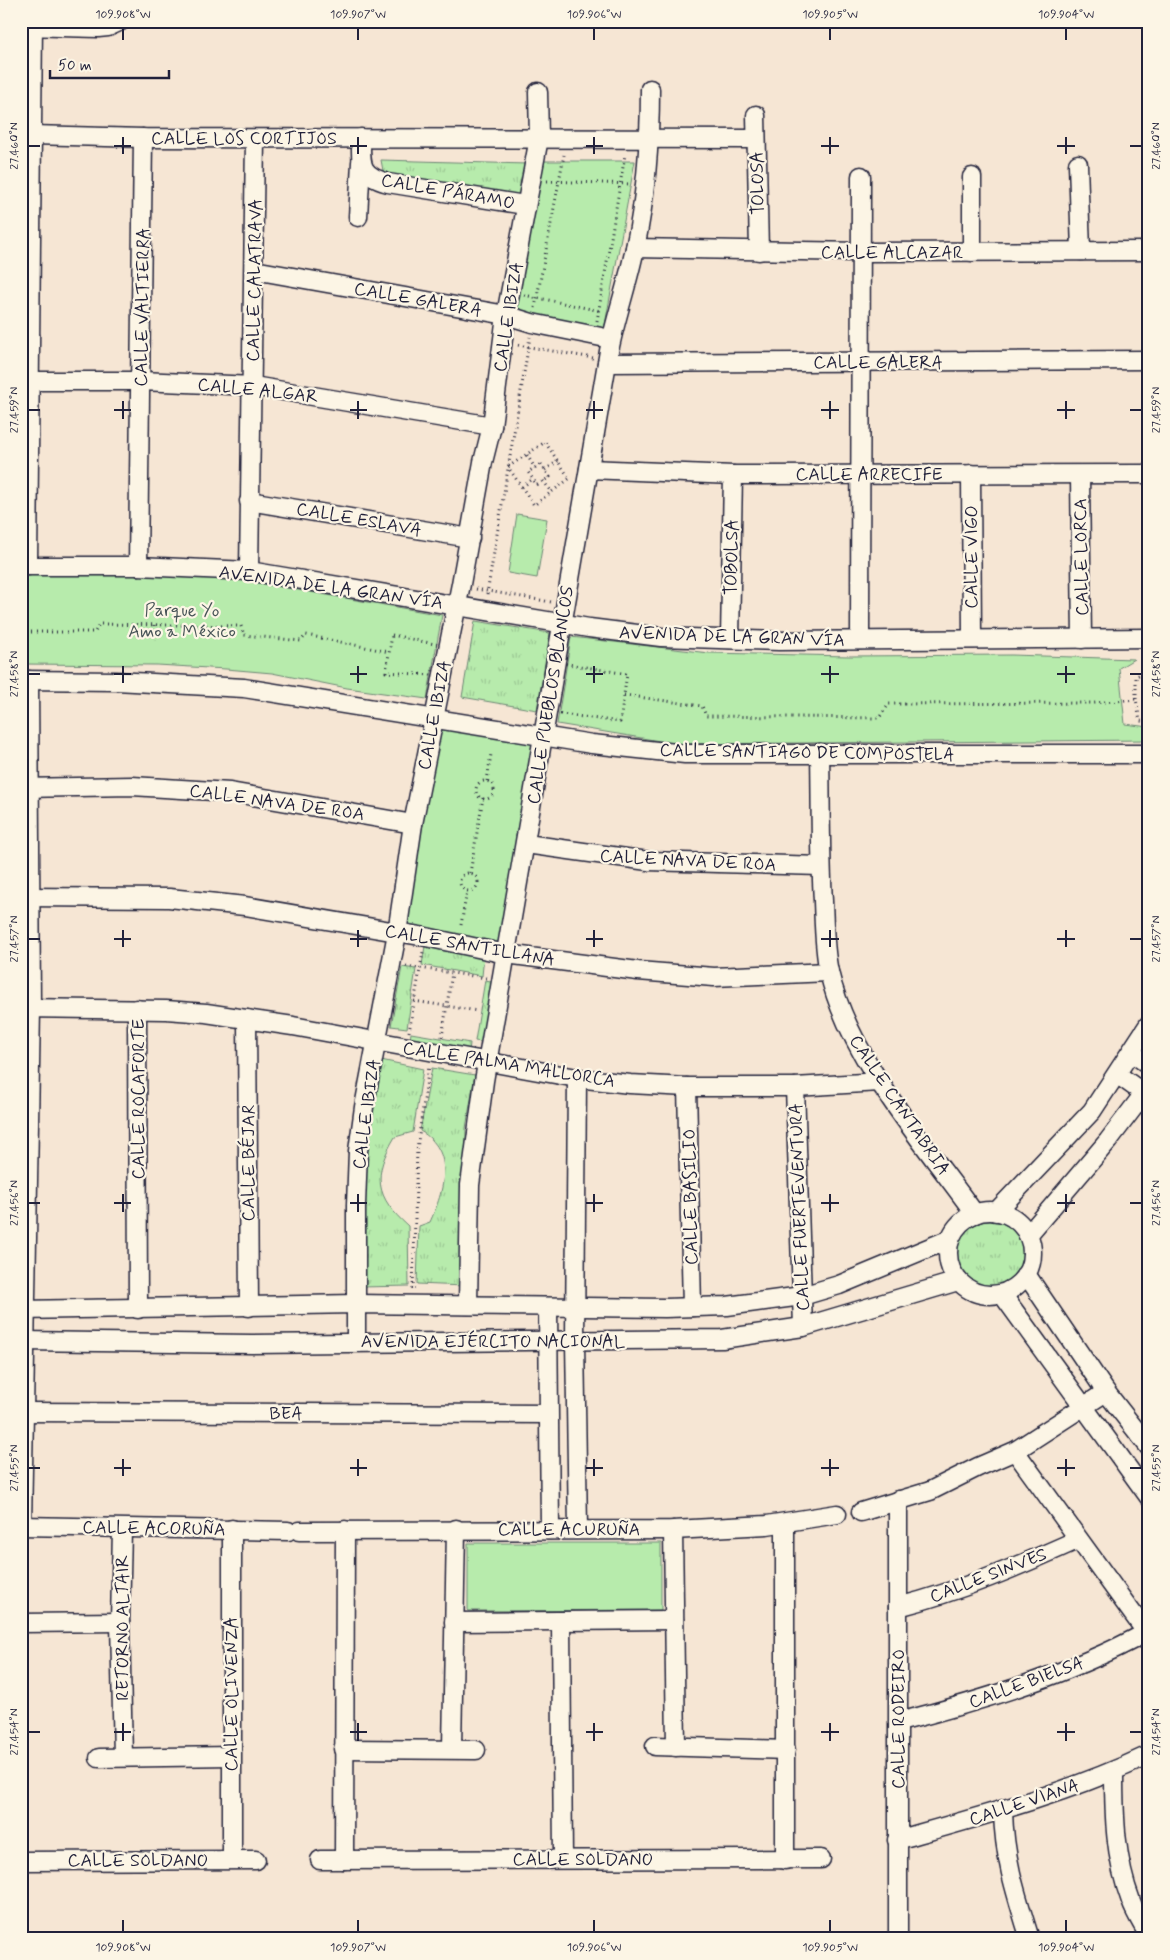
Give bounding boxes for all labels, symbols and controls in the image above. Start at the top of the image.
text: 109.908°W [95,7,151,23]
text: 109.907°W [330,7,386,23]
text: 109.906°W [567,7,621,23]
text: 109.905°W [802,7,858,23]
text: 109.904°W [1038,7,1094,23]
scale bar [50,48,169,80]
text: 50 m [58,56,92,76]
text: 27.460°N [7,122,23,170]
text: 27.460°N [1149,122,1165,170]
street label: CALLE LOS CORTIJOS [151,127,337,151]
street label: TOLOSA [745,151,771,215]
street label: CALLE PÁRAMO [379,168,517,216]
street label: CALLE CALATRAVA [242,198,268,362]
street label: CALLE VALTIERRA [130,227,156,387]
street label: CALLE ALCAZAR [821,241,963,265]
street label: CALLE IBIZA [488,260,530,374]
street label: CALLE GALERA [352,277,484,323]
street label: CALLE GALERA [813,351,943,375]
street label: CALLE ALGAR [196,373,320,409]
text: 27.459°N [7,387,23,433]
text: 27.459°N [1149,387,1165,433]
street label: CALLE ARRECIFE [795,463,943,487]
street label: CALLE ESLAVA [294,497,423,543]
street label: CALLE LORCA [1069,498,1095,616]
street label: CALLE VIGO [960,505,984,609]
street label: TOBOLSA [719,519,745,595]
street label: AVENIDA DE LA GRAN VÍA [217,560,444,616]
street label: CALLE PUEBLOS BLANCOS [522,584,580,806]
park label: Parque Yo Amo a México [128,599,236,644]
street label: AVENIDA DE LA GRAN VÍA [619,621,845,653]
text: 27.458°N [7,651,23,697]
text: 27.458°N [1149,651,1165,697]
street label: CALLE IBIZA [413,658,457,772]
street label: CALLE SANTIAGO DE COMPOSTELA [659,738,955,768]
street label: CALLE NAVA DE ROA [188,779,366,827]
street label: CALLE NAVA DE ROA [599,844,777,878]
text: 27.457°N [7,916,23,962]
text: 27.457°N [1149,916,1165,962]
street label: CALLE SANTILLANA [383,919,557,973]
street label: CALLE ROCAFORTE [127,1019,151,1179]
street label: CALLE CANTABRIA [843,1031,955,1181]
street label: CALLE PALMA MALLORCA [401,1036,617,1094]
street label: CALLE IBIZA [347,1057,387,1171]
street label: CALLE FUERTEVENTURA [784,1103,816,1311]
street label: CALLE BÉJAR [237,1105,261,1221]
street label: CALLE BASILIO [678,1129,704,1265]
text: 27.456°N [7,1180,23,1226]
text: 27.456°N [1149,1180,1165,1226]
street label: AVENIDA EJÉRCITO NACIONAL [361,1330,625,1354]
street label: BEA [269,1402,303,1426]
text: 27.455°N [7,1445,23,1491]
text: 27.455°N [1149,1445,1165,1491]
street label: CALLE ACORUÑA [82,1516,226,1542]
street label: CALLE ACURUÑA [498,1518,640,1542]
street label: CALLE SINVES [926,1543,1050,1609]
street label: RETORNO ALTAIR [111,1555,135,1701]
street label: CALLE OLIVENZA [220,1616,244,1772]
street label: CALLE RODEIRO [887,1649,911,1789]
street label: CALLE BIELSA [966,1651,1087,1715]
text: 27.454°N [7,1708,23,1756]
text: 27.454°N [1149,1708,1165,1756]
street label: CALLE VIANA [966,1774,1082,1832]
street label: CALLE SOLDANO [513,1848,653,1872]
street label: CALLE SOLDANO [68,1849,208,1873]
text: 109.908°W [95,1940,151,1956]
text: 109.907°W [330,1940,386,1956]
text: 109.906°W [567,1940,621,1956]
text: 109.905°W [802,1940,858,1956]
text: 109.904°W [1038,1940,1094,1956]

